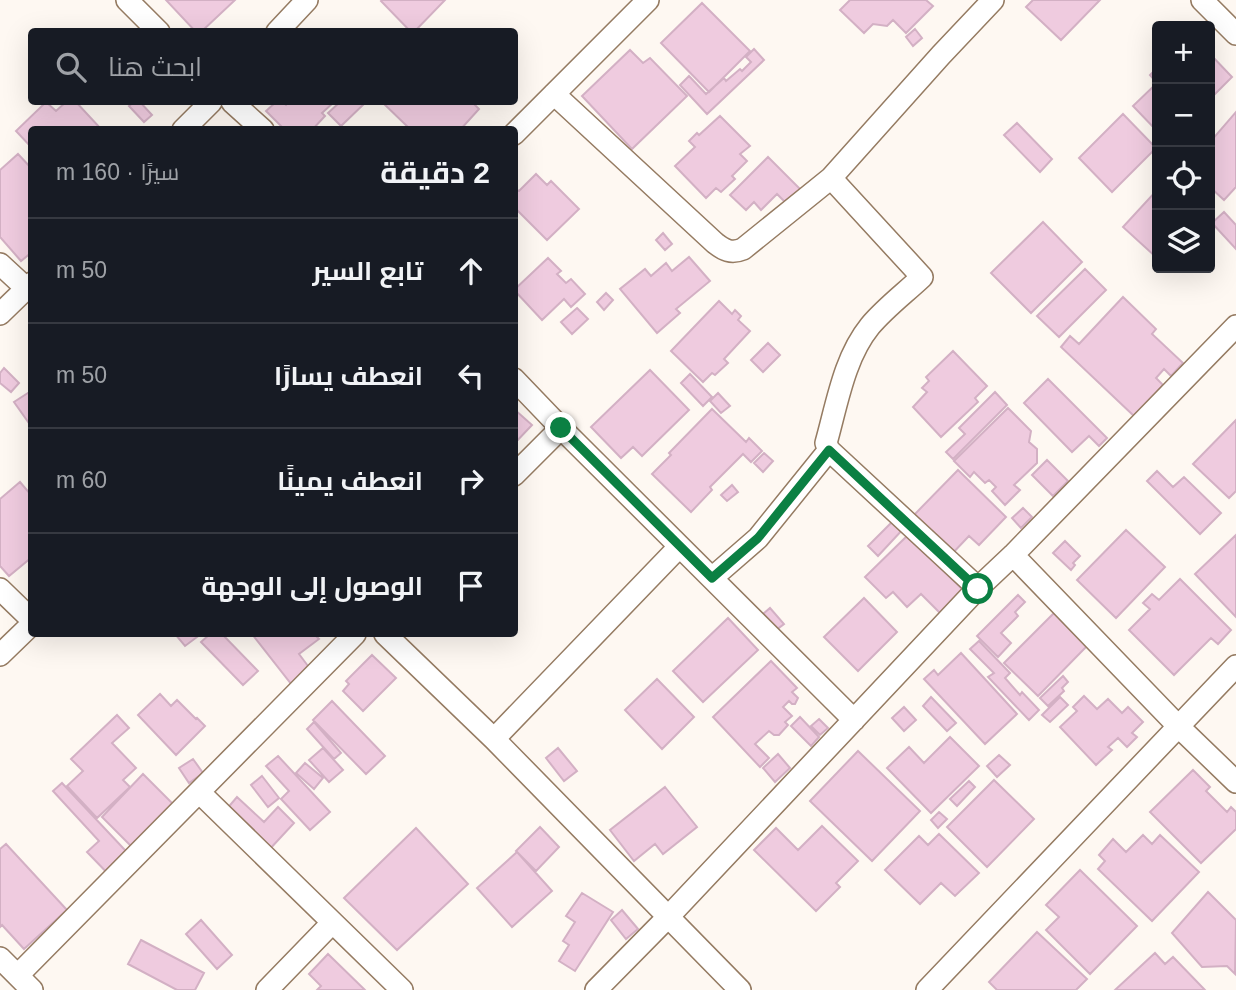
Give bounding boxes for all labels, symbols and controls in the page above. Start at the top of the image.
map controls [1152,21,1215,273]
button: + [1152,21,1215,84]
search box [28,28,518,105]
icon: search [52,48,90,86]
text: ابحث هنا [108,52,202,82]
button: − [1152,84,1215,147]
button: locate [1152,147,1215,210]
text: 2 دقيقة [380,156,490,189]
text: سيرًا · 160 m [56,159,179,185]
button: layers [1152,210,1215,273]
icon: ahead [452,252,490,290]
text: تابع السير [312,256,423,286]
text: 50 m [56,257,107,283]
icon: left [452,357,490,395]
text: انعطف يسارًا [274,361,423,391]
text: 50 m [56,362,107,388]
route end [545,412,576,443]
icon: right [452,462,490,500]
text: انعطف يمينًا [277,466,423,496]
text: 60 m [56,467,107,493]
icon: arrive [452,567,490,605]
text: الوصول إلى الوجهة [201,571,423,601]
route start [962,573,993,604]

